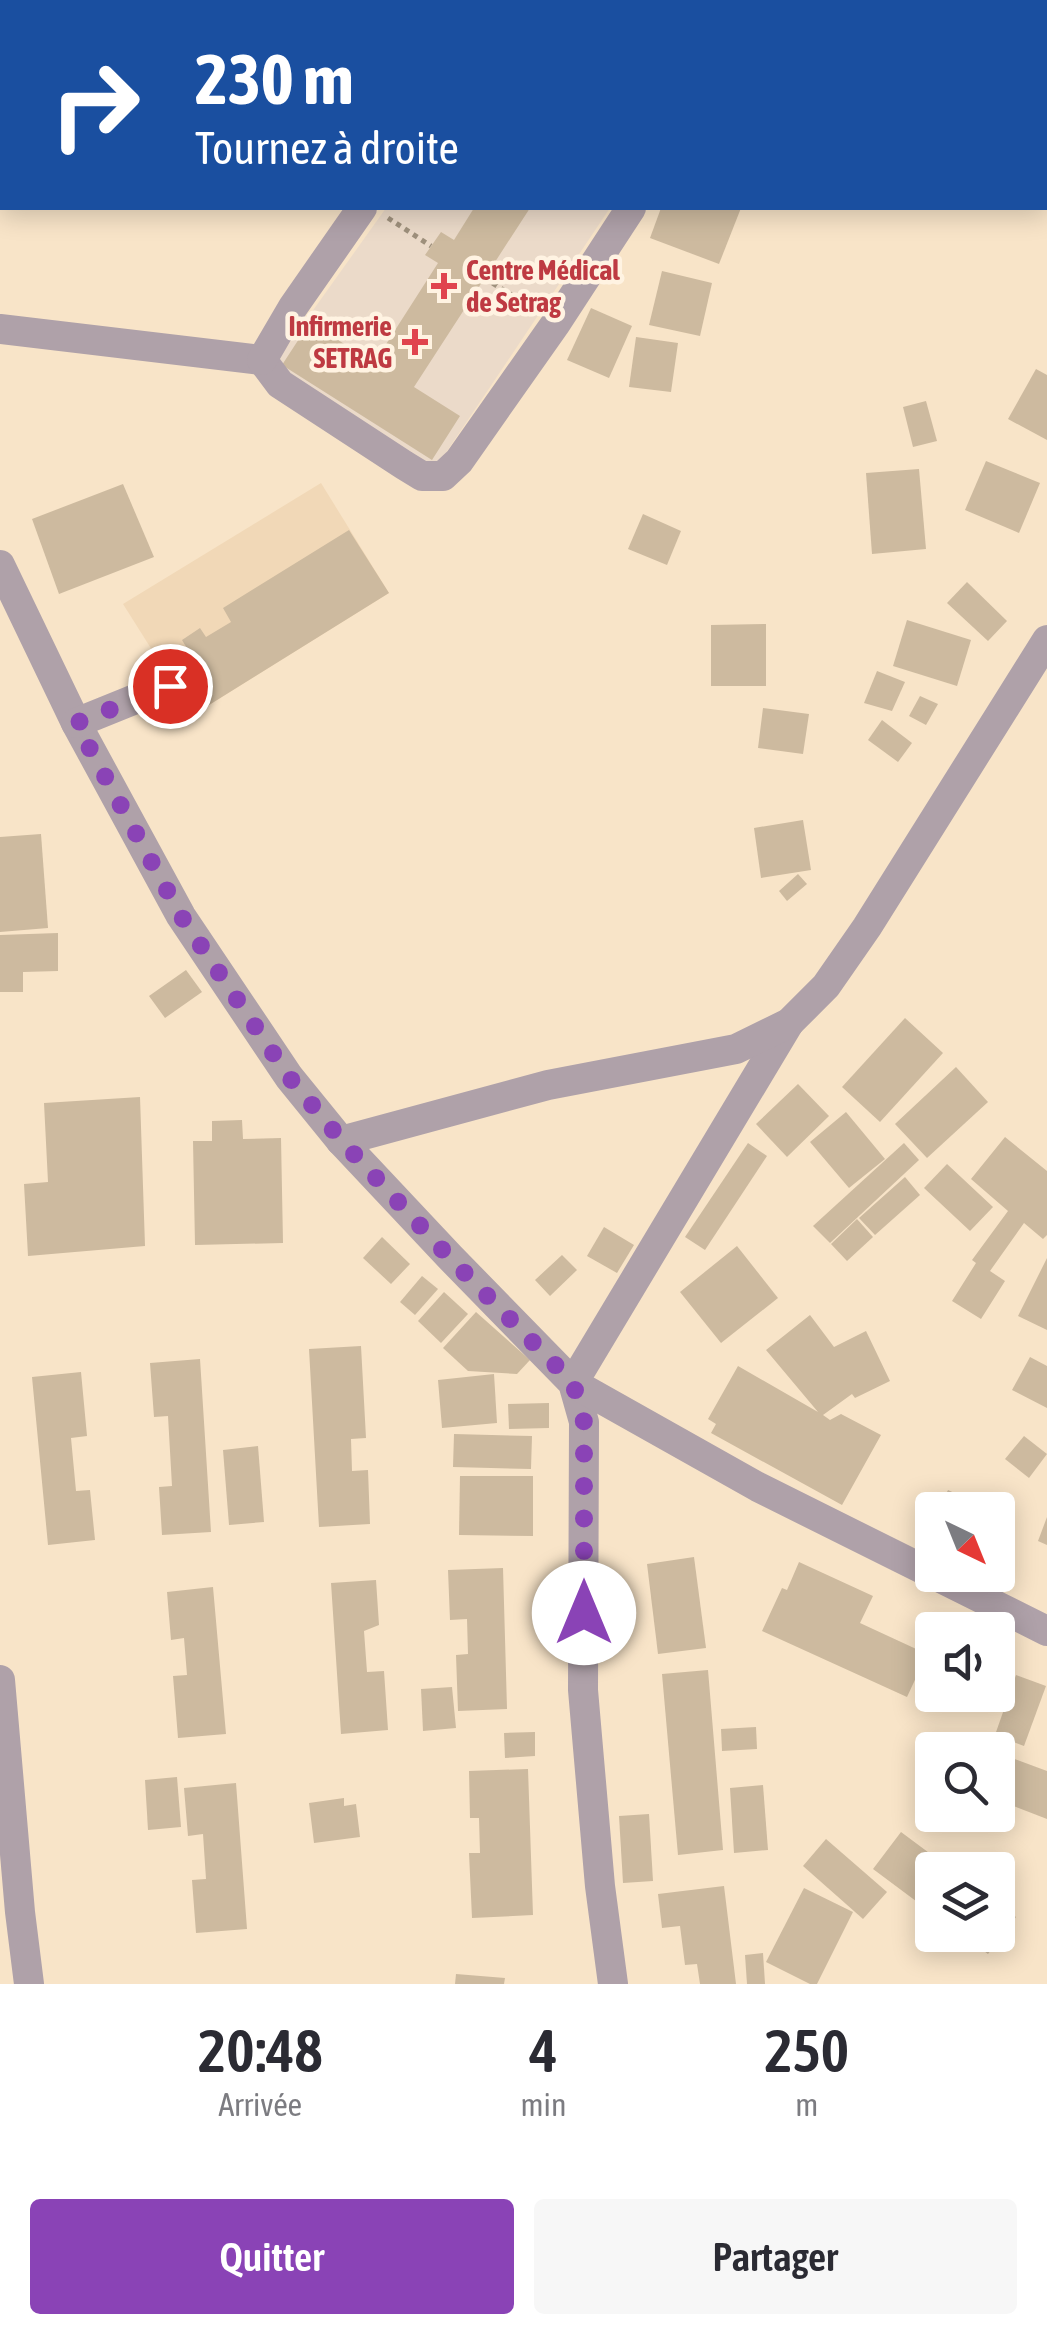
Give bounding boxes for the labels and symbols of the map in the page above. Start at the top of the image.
place label: Centre Médical de Setrag [466,254,620,318]
marker: Centre Médical de Setrag [431,273,457,299]
place label: Infirmerie SETRAG [289,310,392,374]
marker: Infirmerie SETRAG [402,329,428,355]
pin [128,644,213,729]
north arrow [915,1492,1015,1592]
position arrow [532,1561,636,1665]

